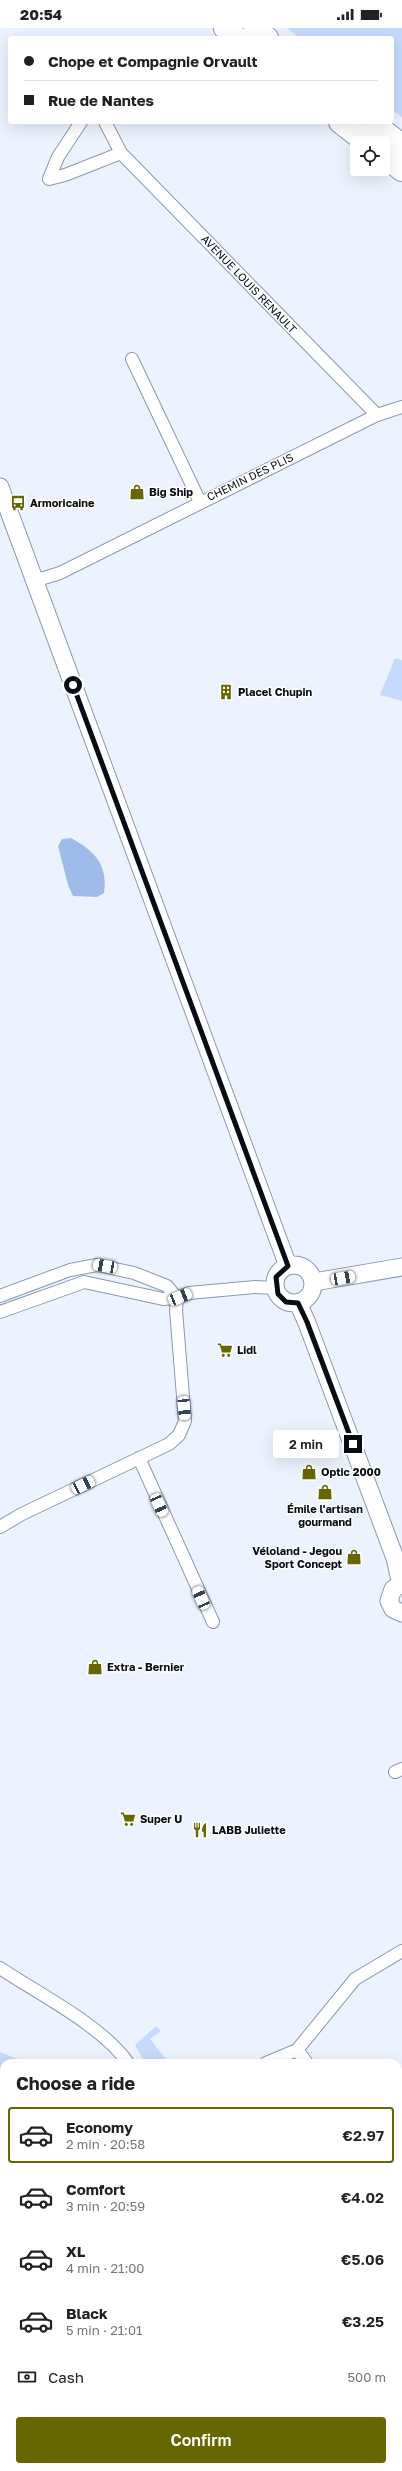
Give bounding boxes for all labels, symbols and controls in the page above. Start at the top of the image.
text: 20:54 [20,5,62,23]
text: Chope et Compagnie Orvault [48,52,257,70]
text: Rue de Nantes [48,91,154,109]
map controls [350,136,390,176]
button: locate [350,136,390,176]
street label: AVENUE LOUIS RENAULT [199,232,300,336]
street label: CHEMIN DES PLIS [204,450,295,503]
shop icon: Big Ship [128,483,146,501]
place label: Big Ship [149,485,193,498]
bus stop icon: Armoricaine [9,494,27,512]
place label: Armoricaine [30,496,95,509]
route start [64,676,82,694]
building icon: Placel Chupin [217,683,235,701]
place label: Placel Chupin [238,685,312,698]
car [92,1258,118,1274]
car [330,1270,356,1286]
car [167,1287,193,1307]
supermarket icon: Lidl [216,1341,234,1359]
place label: Lidl [237,1343,257,1356]
car [177,1396,191,1420]
callout: 2 min [273,1430,339,1458]
route end [344,1435,362,1453]
text: 2 min [289,1436,323,1452]
shop icon: Optic 2000 [300,1463,318,1481]
place label: Optic 2000 [321,1465,381,1478]
car [70,1474,96,1496]
shop icon: Émile l'artisan gourmand [316,1483,334,1501]
car [149,1492,169,1518]
place label: Émile l'artisan gourmand [287,1502,363,1528]
place label: Véloland - Jegou Sport Concept [252,1544,343,1570]
shop icon: Véloland - Jegou Sport Concept [345,1548,363,1566]
car [191,1585,211,1611]
shop icon: Extra - Bernier [86,1658,104,1676]
place label: Extra - Bernier [107,1660,185,1673]
supermarket icon: Super U [119,1810,137,1828]
place label: Super U [140,1812,182,1825]
restaurant icon: LABB Juliette [191,1821,209,1839]
place label: LABB Juliette [212,1823,286,1836]
text: Choose a ride [16,2072,135,2094]
icon: car [18,2117,54,2153]
text: Economy [66,2118,133,2136]
text: €2.97 [343,2126,384,2144]
text: 2 min · 20:58 [66,2136,145,2152]
icon: car [18,2179,54,2215]
text: Comfort [66,2180,125,2198]
text: €4.02 [341,2188,384,2206]
text: 3 min · 20:59 [66,2198,145,2214]
icon: car [18,2241,54,2277]
text: XL [66,2242,85,2260]
text: €5.06 [341,2250,384,2268]
text: 4 min · 21:00 [66,2260,144,2276]
icon: car [18,2303,54,2339]
text: Black [66,2304,108,2322]
text: €3.25 [342,2312,384,2330]
text: 5 min · 21:01 [66,2322,142,2338]
icon: cash [16,2366,38,2388]
text: Cash [48,2368,84,2386]
text: 500 m [348,2369,386,2385]
button: Confirm [16,2417,386,2463]

